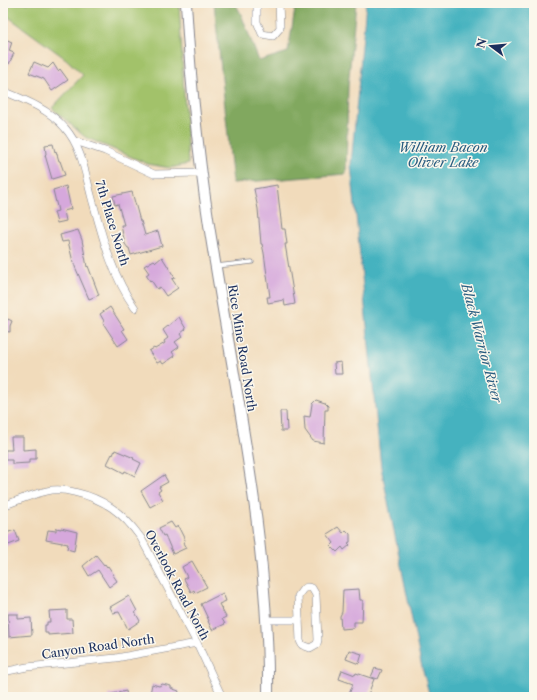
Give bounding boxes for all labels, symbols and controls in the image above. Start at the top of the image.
north arrow [471,26,511,66]
text: N [473,36,490,50]
water label: William Bacon Oliver Lake [398,139,488,170]
street label: 7th Place North [92,178,133,268]
water label: Black Warrior River [458,281,506,405]
street label: Rice Mine Road North [225,283,260,413]
street label: Overlook Road North [142,527,213,643]
street label: Canyon Road North [41,631,156,662]

